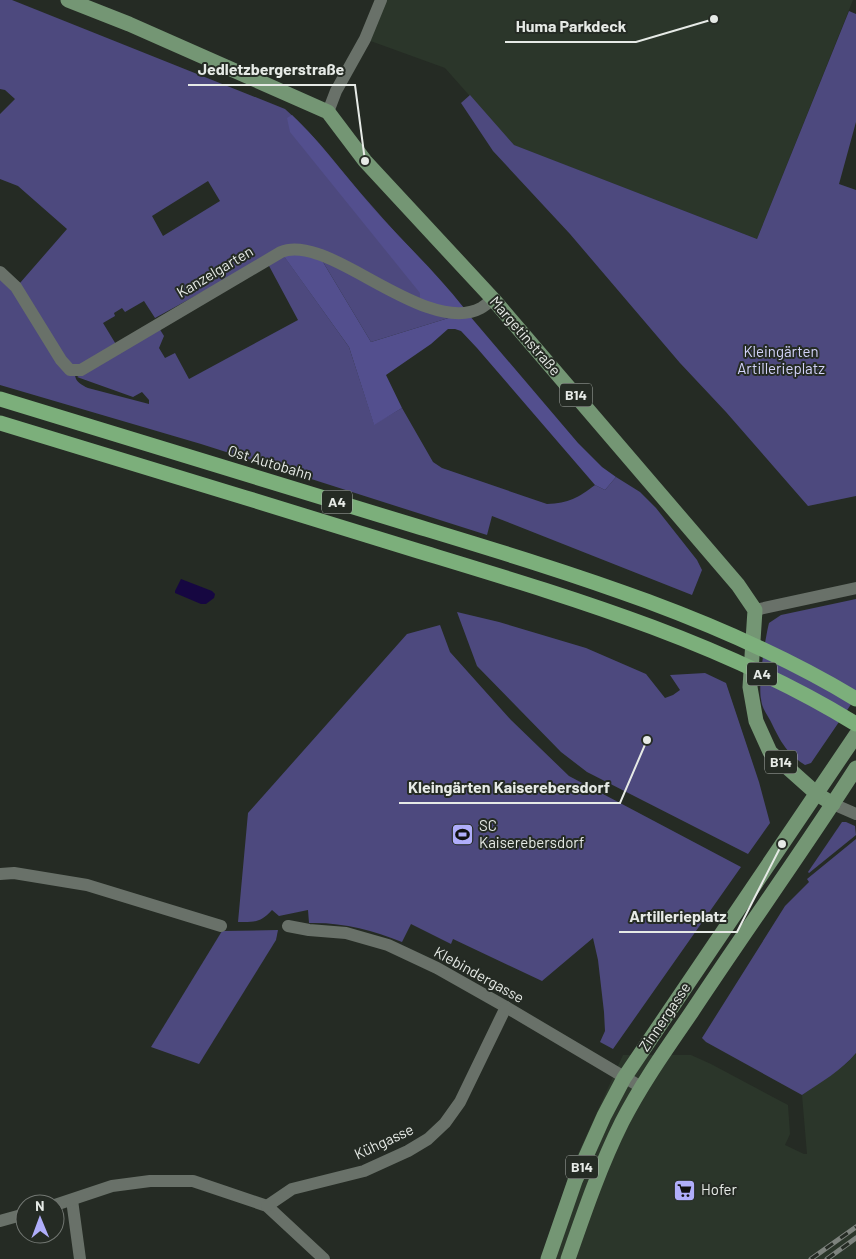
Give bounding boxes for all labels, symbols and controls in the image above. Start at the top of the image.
callout: Huma Parkdeck [505,11,636,42]
text: Huma Parkdeck [516,16,627,35]
callout: Jedletzbergerstraße [188,54,355,85]
text: Jedletzbergerstraße [198,59,345,78]
street label: Kanzelgarten [173,241,256,301]
street label: Margetinstraße [486,292,565,379]
park label: Kleingärten Artillerieplatz [737,342,825,377]
road number: B14 [560,384,592,406]
street label: Ost Autobahn [226,441,315,483]
road number: A4 [322,491,352,514]
road number: A4 [747,662,777,686]
road number: B14 [765,750,797,774]
callout: Kleingärten Kaiserebersdorf [399,772,620,803]
text: Kleingärten Kaiserebersdorf [408,777,610,796]
place label: SC Kaiserebersdorf [479,816,584,851]
sports icon: SC Kaiserebersdorf [451,823,475,847]
callout: Artillerieplatz [619,901,737,932]
text: Artillerieplatz [629,906,727,925]
street label: Klebindergasse [431,942,528,1006]
street label: Zinnergasse [635,979,694,1054]
street label: Kühgasse [351,1120,416,1163]
road number: B14 [566,1156,598,1178]
supermarket icon: Hofer [673,1178,697,1202]
place label: Hofer [701,1180,738,1198]
north arrow [15,1194,65,1244]
text: N [35,1197,45,1214]

